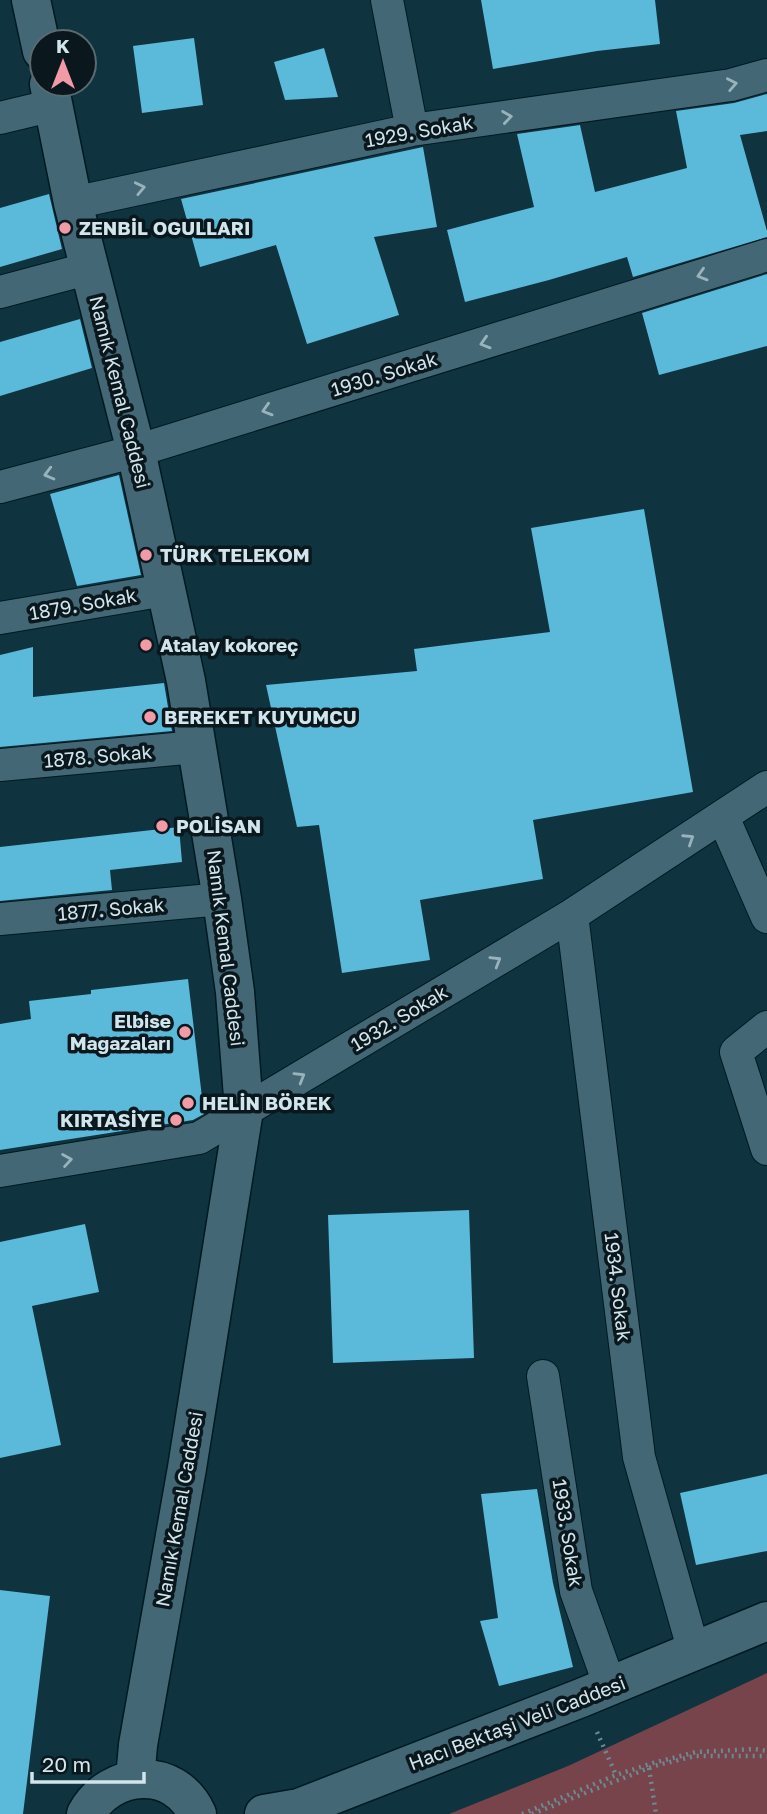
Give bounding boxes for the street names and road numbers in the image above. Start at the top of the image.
street label: 1929. Sokak [363,110,475,151]
street label: Namık Kemal Caddesi [85,293,156,491]
street label: 1930. Sokak [328,346,440,401]
street label: 1879. Sokak [28,583,139,624]
street label: 1878. Sokak [43,739,153,772]
street label: Namık Kemal Caddesi [203,848,250,1048]
street label: 1877. Sokak [57,892,165,925]
street label: 1932. Sokak [346,980,452,1055]
street label: 1934. Sokak [600,1231,637,1343]
street label: Namık Kemal Caddesi [150,1409,207,1608]
street label: 1933. Sokak [549,1477,588,1589]
street label: Hacı Bektaşi Veli Caddesi [405,1671,628,1775]

